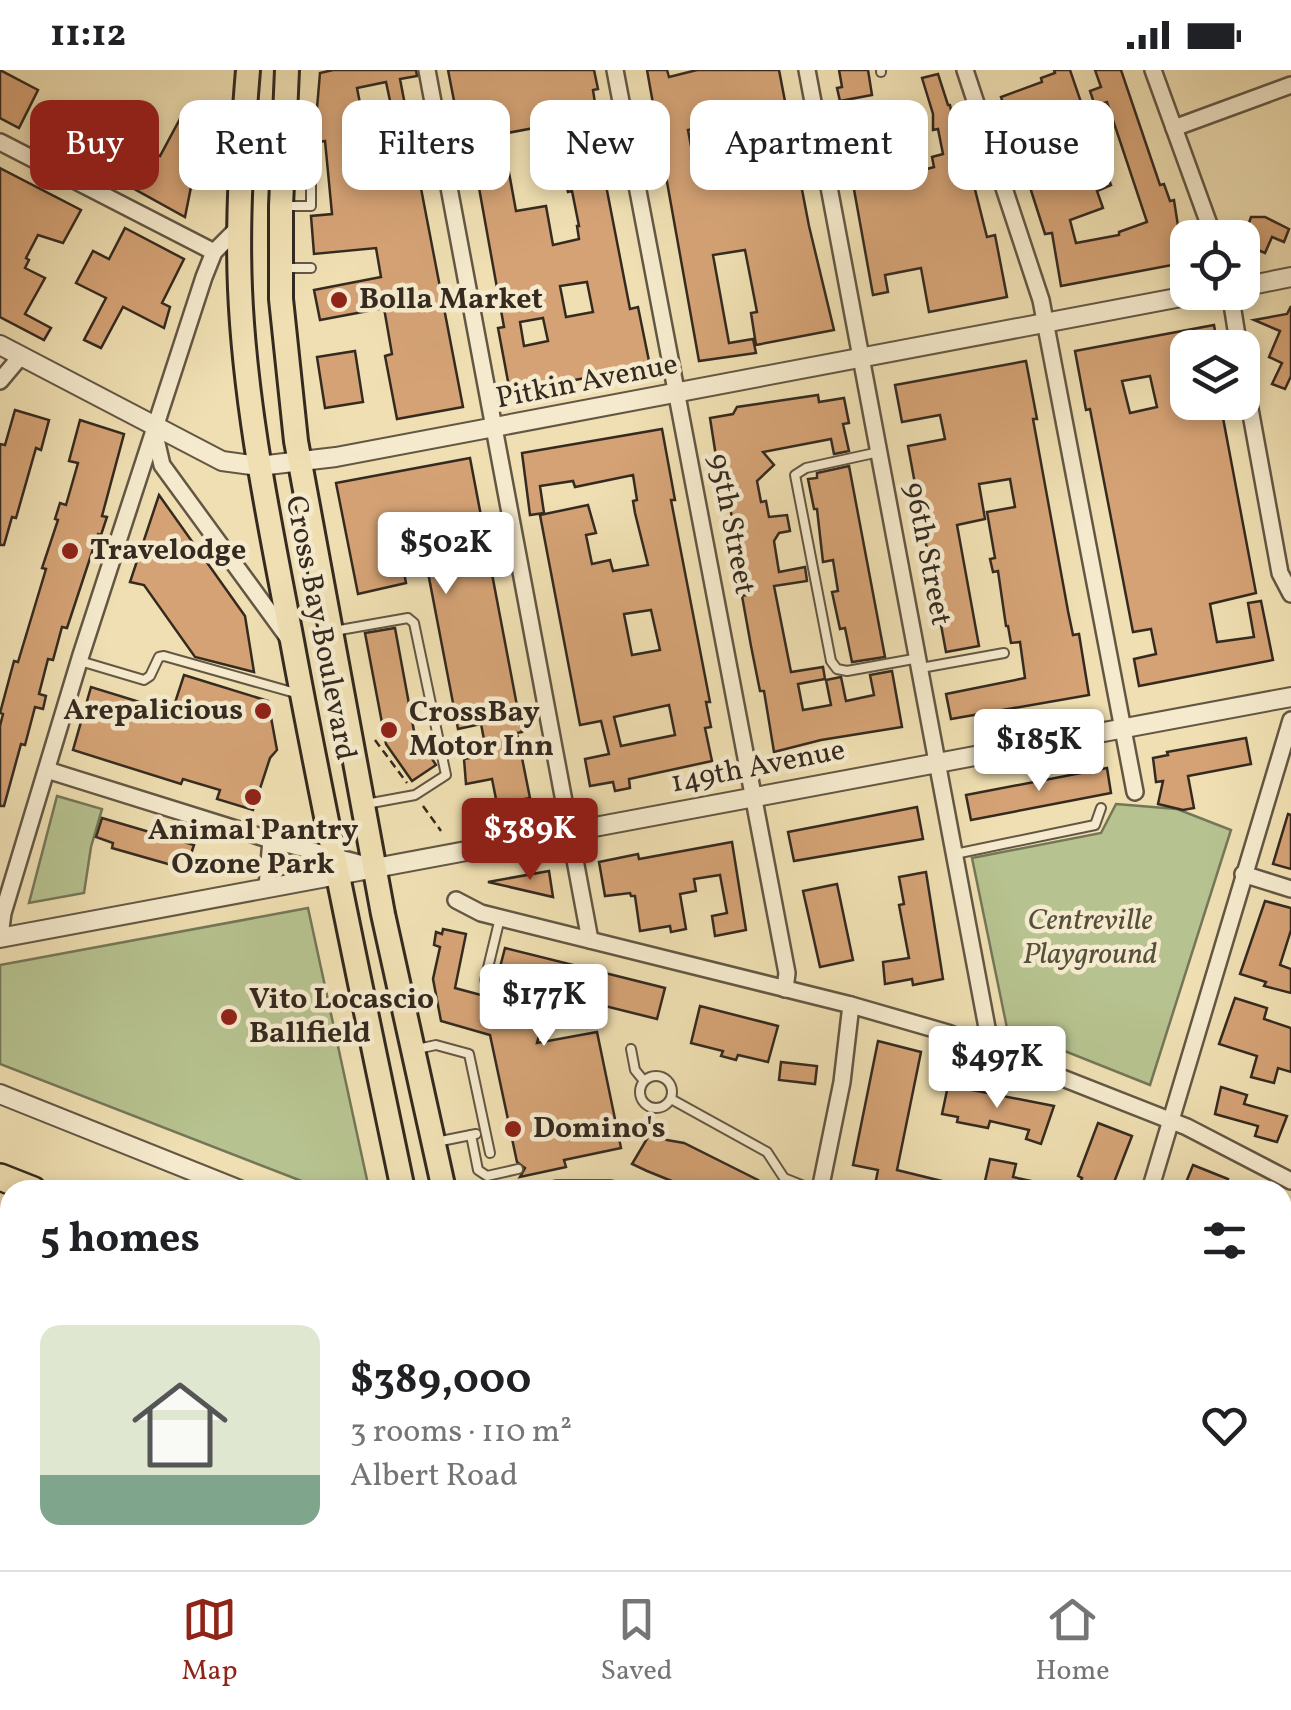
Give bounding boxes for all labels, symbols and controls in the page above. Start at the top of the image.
text: 11:12 [50,9,126,62]
chip: Buy [30,100,159,190]
chip: Rent [179,100,322,190]
chip: Filters [342,100,510,190]
chip: New [530,100,670,190]
chip: Apartment [690,100,928,190]
chip: House [948,100,1114,190]
map controls [1170,220,1260,420]
button: locate [1170,220,1260,310]
place label: Bolla Market [359,279,543,321]
marker: Bolla Market [328,289,350,311]
button: layers [1170,330,1260,420]
street label: Pitkin Avenue [492,344,682,420]
street label: 95th Street [697,450,765,598]
street label: 96th Street [893,479,961,629]
street label: Cross Bay Boulevard [274,492,366,764]
pin: $502K [376,512,516,597]
text: $502K [400,522,492,566]
place label: Travelodge [90,530,246,572]
marker: Travelodge [59,540,81,562]
place label: Arepalicious [63,690,243,732]
place label: CrossBay Motor Inn [409,692,554,768]
marker: Arepalicious [252,700,274,722]
pin: $185K [969,709,1109,794]
marker: CrossBay Motor Inn [378,719,400,741]
text: $185K [996,719,1082,763]
street label: 149th Avenue [667,730,849,804]
marker: Animal Pantry Ozone Park [242,786,264,808]
pin: $389K [460,798,600,883]
text: $389K [484,808,576,852]
place label: Animal Pantry Ozone Park [148,810,358,886]
park label: Centreville Playground [1023,900,1157,976]
pin: $177K [474,964,614,1049]
text: $177K [502,974,586,1018]
place label: Vito Locascio Ballfield [249,979,434,1055]
marker: Vito Locascio Ballfield [218,1006,240,1028]
pin: $497K [927,1026,1067,1111]
text: $497K [951,1036,1043,1080]
place label: Domino's [533,1108,666,1150]
marker: Domino's [502,1118,524,1140]
text: 5 homes [40,1211,200,1270]
icon: filters [1197,1213,1252,1268]
text: $389,000 [350,1352,532,1411]
icon: home [120,1365,240,1485]
icon: heart [1197,1398,1252,1453]
text: 3 rooms · 110 m² [350,1411,572,1455]
text: Albert Road [350,1455,518,1499]
tab: Map [181,1592,238,1691]
tab: Saved [600,1592,673,1691]
tab: Home [1035,1592,1110,1691]

